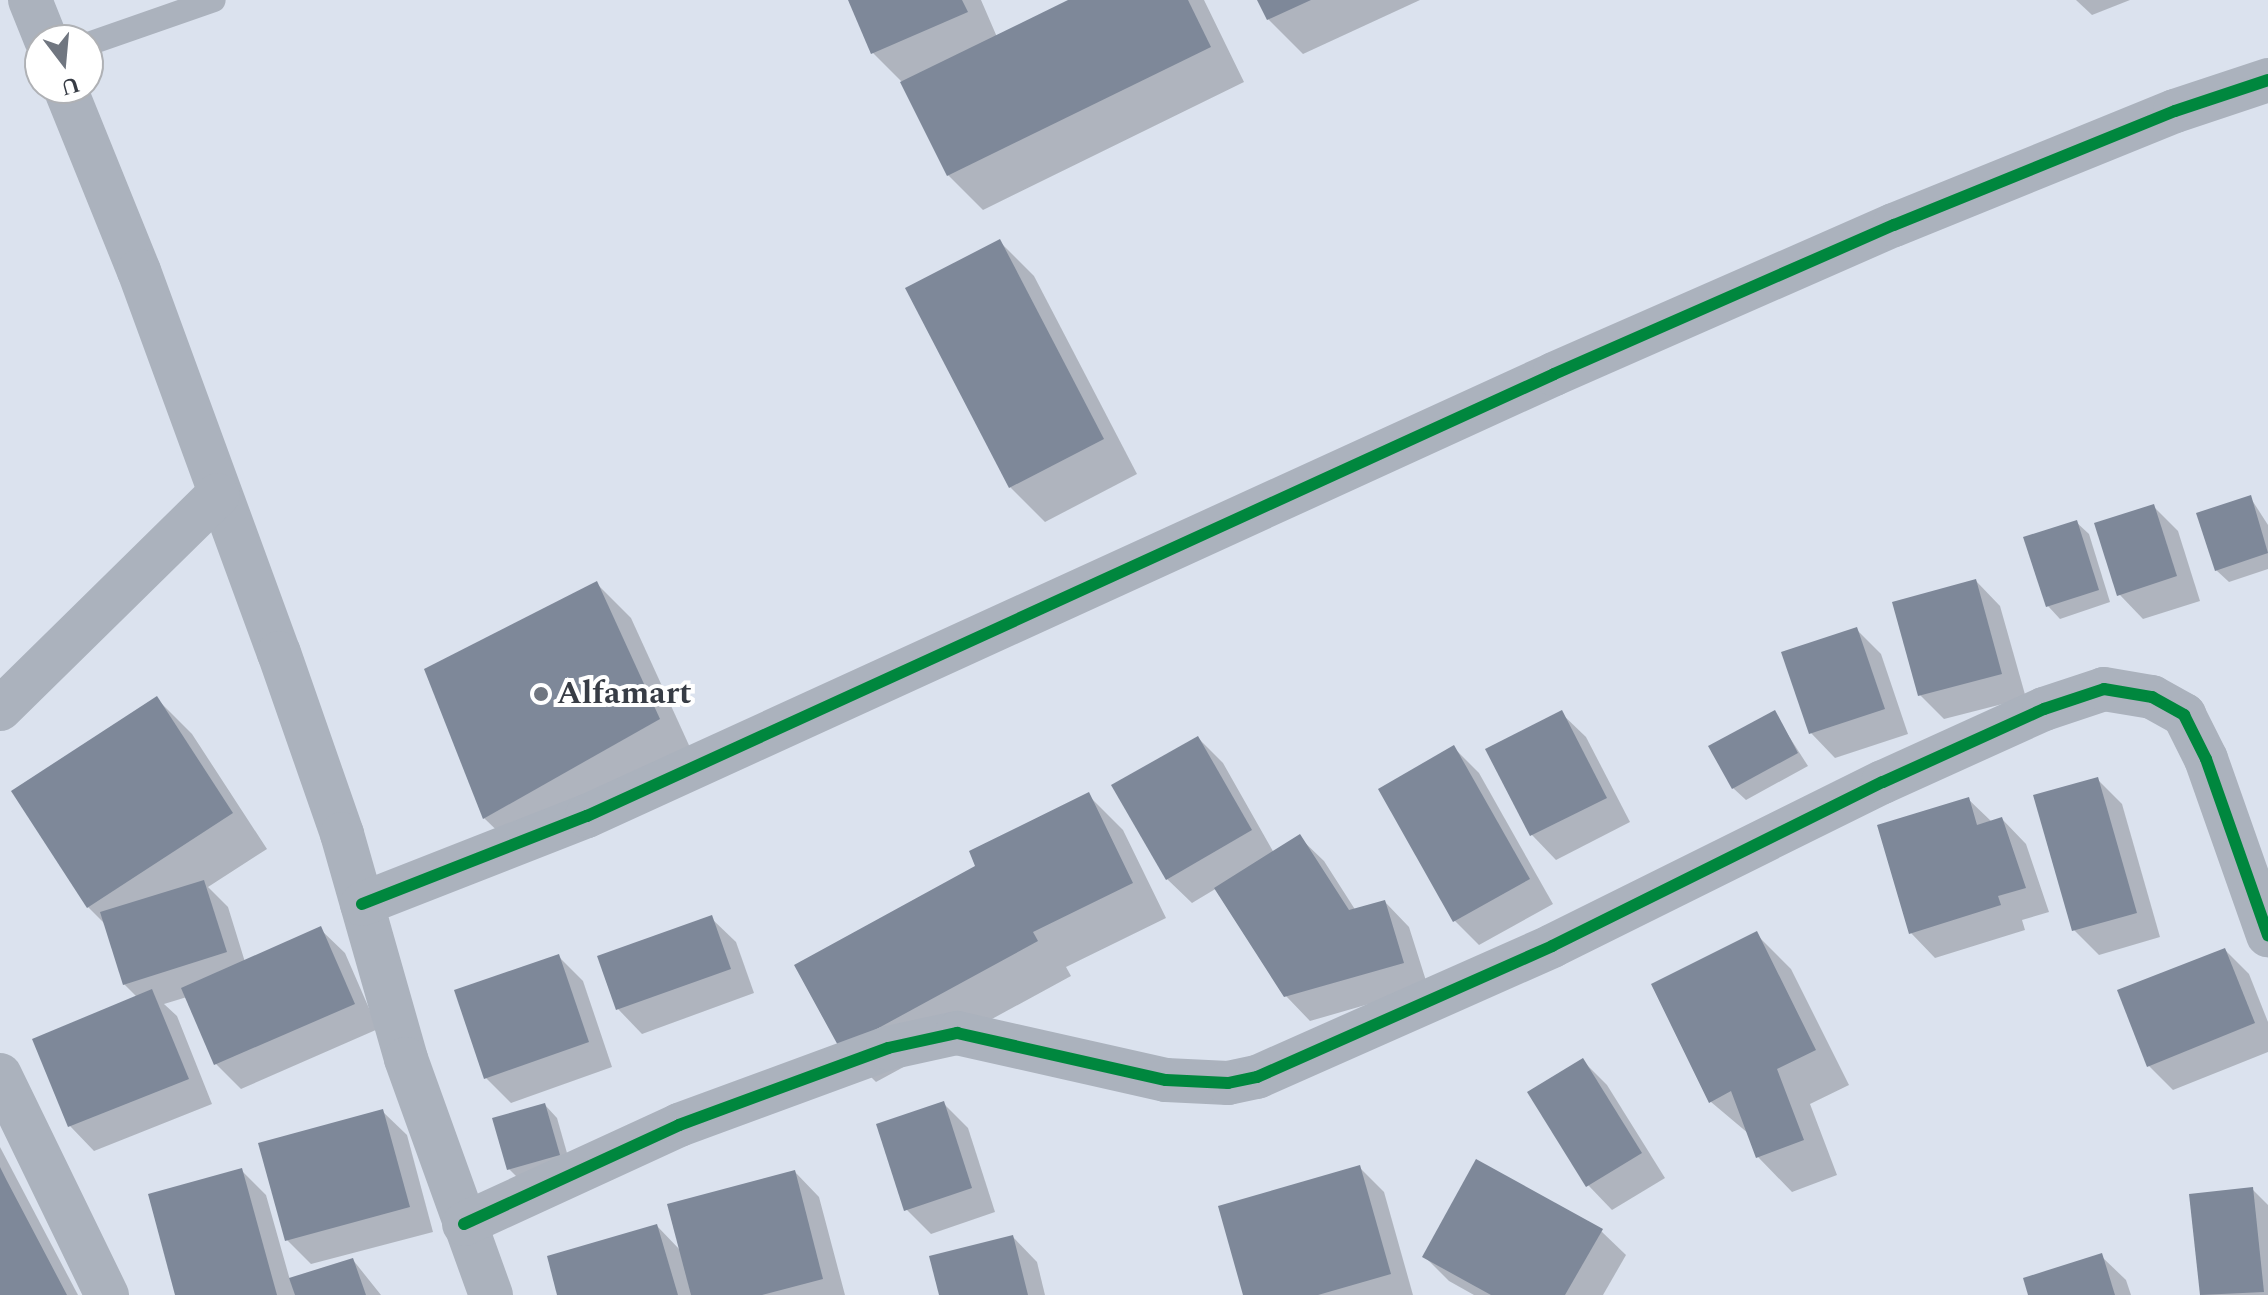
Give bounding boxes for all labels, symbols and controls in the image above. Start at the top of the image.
north arrow [24,24,104,104]
text: U [57,67,84,104]
place label: Alfamart [557,675,692,713]
marker: Alfamart [532,685,550,703]

